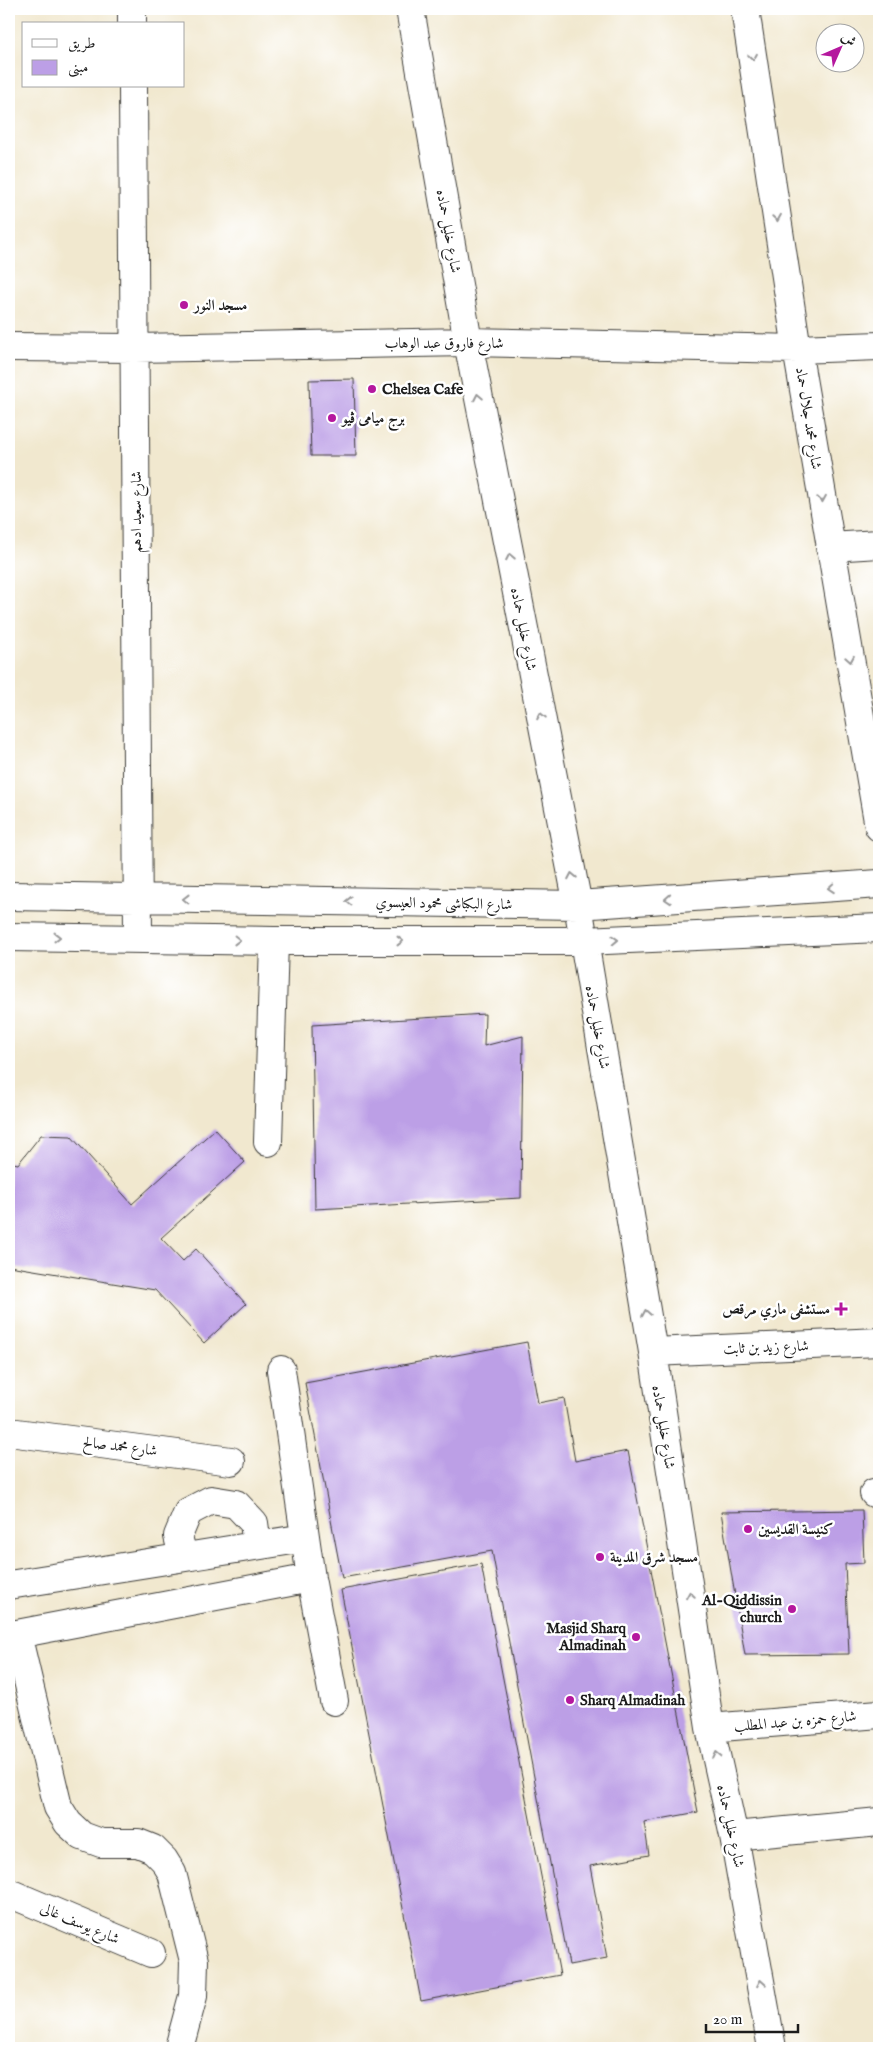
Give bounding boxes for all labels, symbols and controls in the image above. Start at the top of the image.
legend [22,22,185,88]
north arrow [816,22,866,72]
text: ش [837,28,860,51]
text: طريق [68,34,95,53]
one-way arrow [747,53,757,61]
text: مبنى [68,58,88,78]
street label: شارع خليل حماده [429,188,465,275]
one-way arrow [771,214,782,222]
place label: مسجد النور [192,296,248,315]
marker: مسجد النور [178,299,190,311]
street label: شارع فاروق عبد الوهاب [384,334,504,356]
street label: شارع محمد جلال حماد [788,365,826,471]
place label: Chelsea Cafe [382,380,463,399]
marker: Chelsea Cafe [366,383,378,395]
one-way arrow [474,393,484,402]
place label: برج ميامى ڤيو [340,409,405,432]
marker: برج ميامى ڤيو [326,412,338,424]
street label: شارع سعيد ادهم [127,471,150,553]
one-way arrow [817,495,827,503]
one-way arrow [505,552,515,561]
street label: شارع خليل حماده [503,586,541,673]
one-way arrow [844,655,854,664]
one-way arrow [536,712,546,721]
one-way arrow [567,871,578,880]
one-way arrow [826,882,834,893]
street label: شارع البكباشى محمود العيسوي [375,893,513,917]
one-way arrow [664,893,672,904]
one-way arrow [182,894,190,904]
one-way arrow [344,896,352,906]
one-way arrow [54,932,62,943]
one-way arrow [611,934,619,945]
one-way arrow [234,935,242,946]
one-way arrow [396,936,404,946]
street label: شارع خليل حماده [578,984,614,1071]
place label: مستشفى ماري مرقص [722,1300,830,1321]
marker: مستشفى ماري مرقص [834,1302,848,1316]
one-way arrow [642,1309,652,1317]
street label: شارع زيد بن ثابت [723,1337,809,1361]
street label: شارع خليل حماده [645,1384,680,1471]
street label: شارع محمد صالح [81,1432,158,1464]
place label: كنيسة القديسين [758,1520,833,1539]
marker: كنيسة القديسين [742,1523,754,1535]
place label: مسجد شرق المدينة [610,1548,698,1568]
marker: مسجد شرق المدينة [594,1551,606,1563]
one-way arrow [685,1590,696,1598]
place label: Al-Qiddissin church [701,1591,783,1627]
marker: Al-Qiddissin church [786,1603,798,1615]
place label: Masjid Sharq Almadinah [546,1619,627,1655]
marker: Masjid Sharq Almadinah [630,1631,642,1643]
place label: Sharq Almadinah [580,1691,686,1710]
marker: Sharq Almadinah [564,1694,576,1706]
street label: شارع حمزه بن عبد المطلب [733,1707,857,1739]
one-way arrow [712,1750,722,1759]
street label: شارع خليل حماده [709,1783,749,1870]
street label: شارع يوسف غالى [36,1898,122,1951]
one-way arrow [756,1979,766,1987]
scale bar [706,2002,798,2034]
text: 20 m [713,2010,743,2029]

